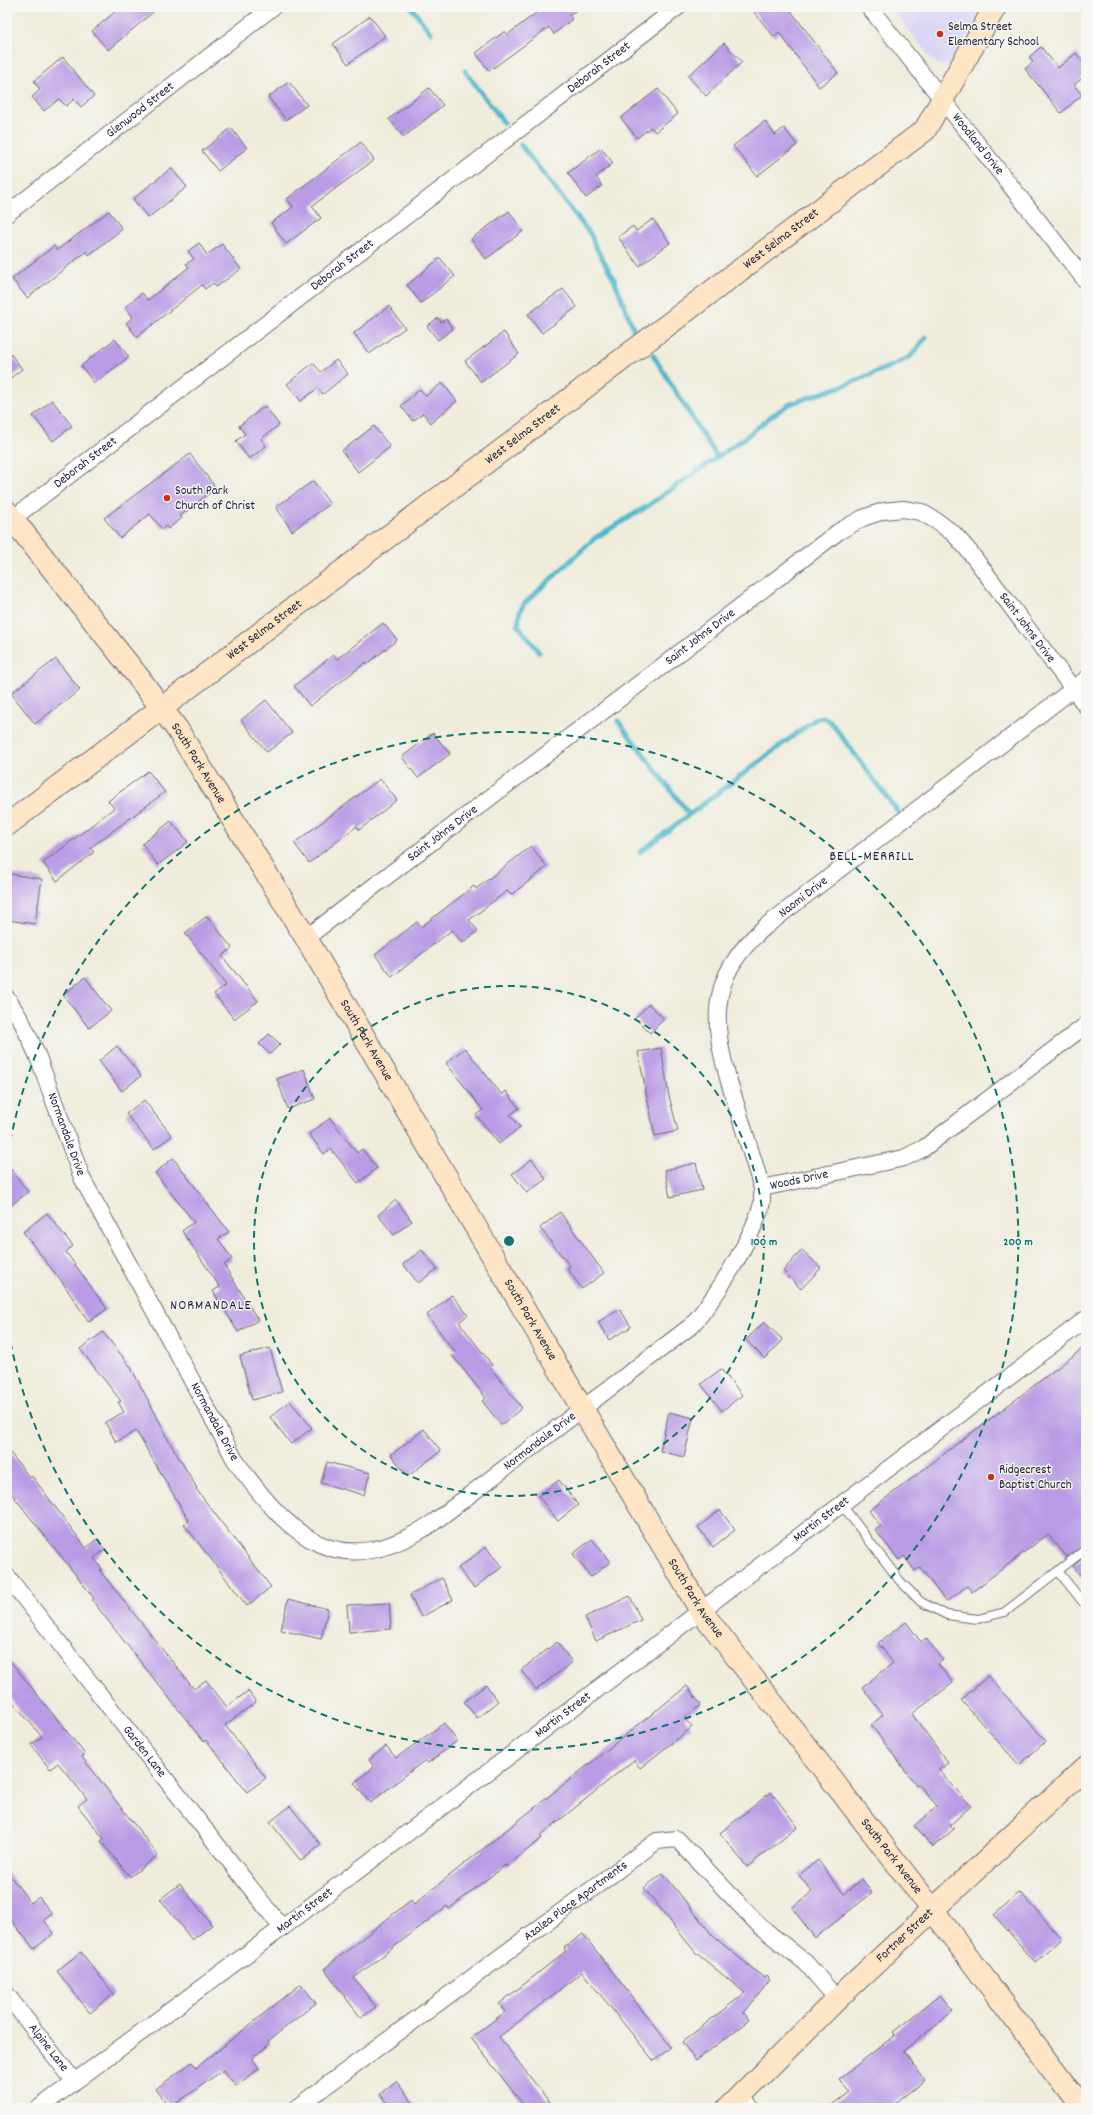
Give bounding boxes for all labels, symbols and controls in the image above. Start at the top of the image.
place label: Selma Street Elementary School [948,18,1039,52]
marker: Selma Street Elementary School [935,29,945,39]
street label: Deborah Street [563,37,635,98]
street label: Glenwood Street [102,77,179,143]
street label: Woodland Drive [947,109,1008,180]
street label: West Selma Street [739,204,823,274]
street label: Deborah Street [307,235,378,296]
street label: West Selma Street [481,399,565,469]
street label: Deborah Street [50,432,121,493]
place label: South Park Church of Christ [175,482,255,516]
marker: South Park Church of Christ [162,493,172,503]
street label: Saint Johns Drive [994,588,1060,667]
street label: West Selma Street [223,595,307,665]
street label: Saint Johns Drive [661,604,740,670]
street label: South Park Avenue [166,719,230,808]
street label: Saint Johns Drive [404,800,482,867]
district label: BELL-MERRILL [829,847,915,867]
street label: Naomi Drive [775,872,832,922]
street label: South Park Avenue [335,996,398,1085]
street label: Normandale Drive [42,1090,90,1179]
street label: Woods Drive [768,1165,830,1196]
centre of rings [502,1234,516,1248]
text: 100 m [751,1234,777,1251]
text: 200 m [1003,1234,1033,1251]
street label: South Park Avenue [499,1275,562,1364]
district label: NORMANDALE [170,1296,252,1316]
street label: Normandale Drive [185,1379,244,1465]
street label: Normandale Drive [499,1407,581,1475]
place label: Ridgecrest Baptist Church [999,1461,1072,1495]
marker: Ridgecrest Baptist Church [986,1472,996,1482]
street label: Martin Street [789,1492,854,1547]
street label: South Park Avenue [663,1555,728,1642]
street label: Martin Street [531,1687,595,1743]
street label: Garden Lane [118,1722,171,1782]
street label: South Park Avenue [856,1814,927,1899]
street label: Azalea Place Apartments [520,1856,632,1946]
street label: Martin Street [273,1883,337,1938]
street label: Fortner Street [872,1904,938,1967]
street label: Alpine Lane [23,2020,73,2076]

